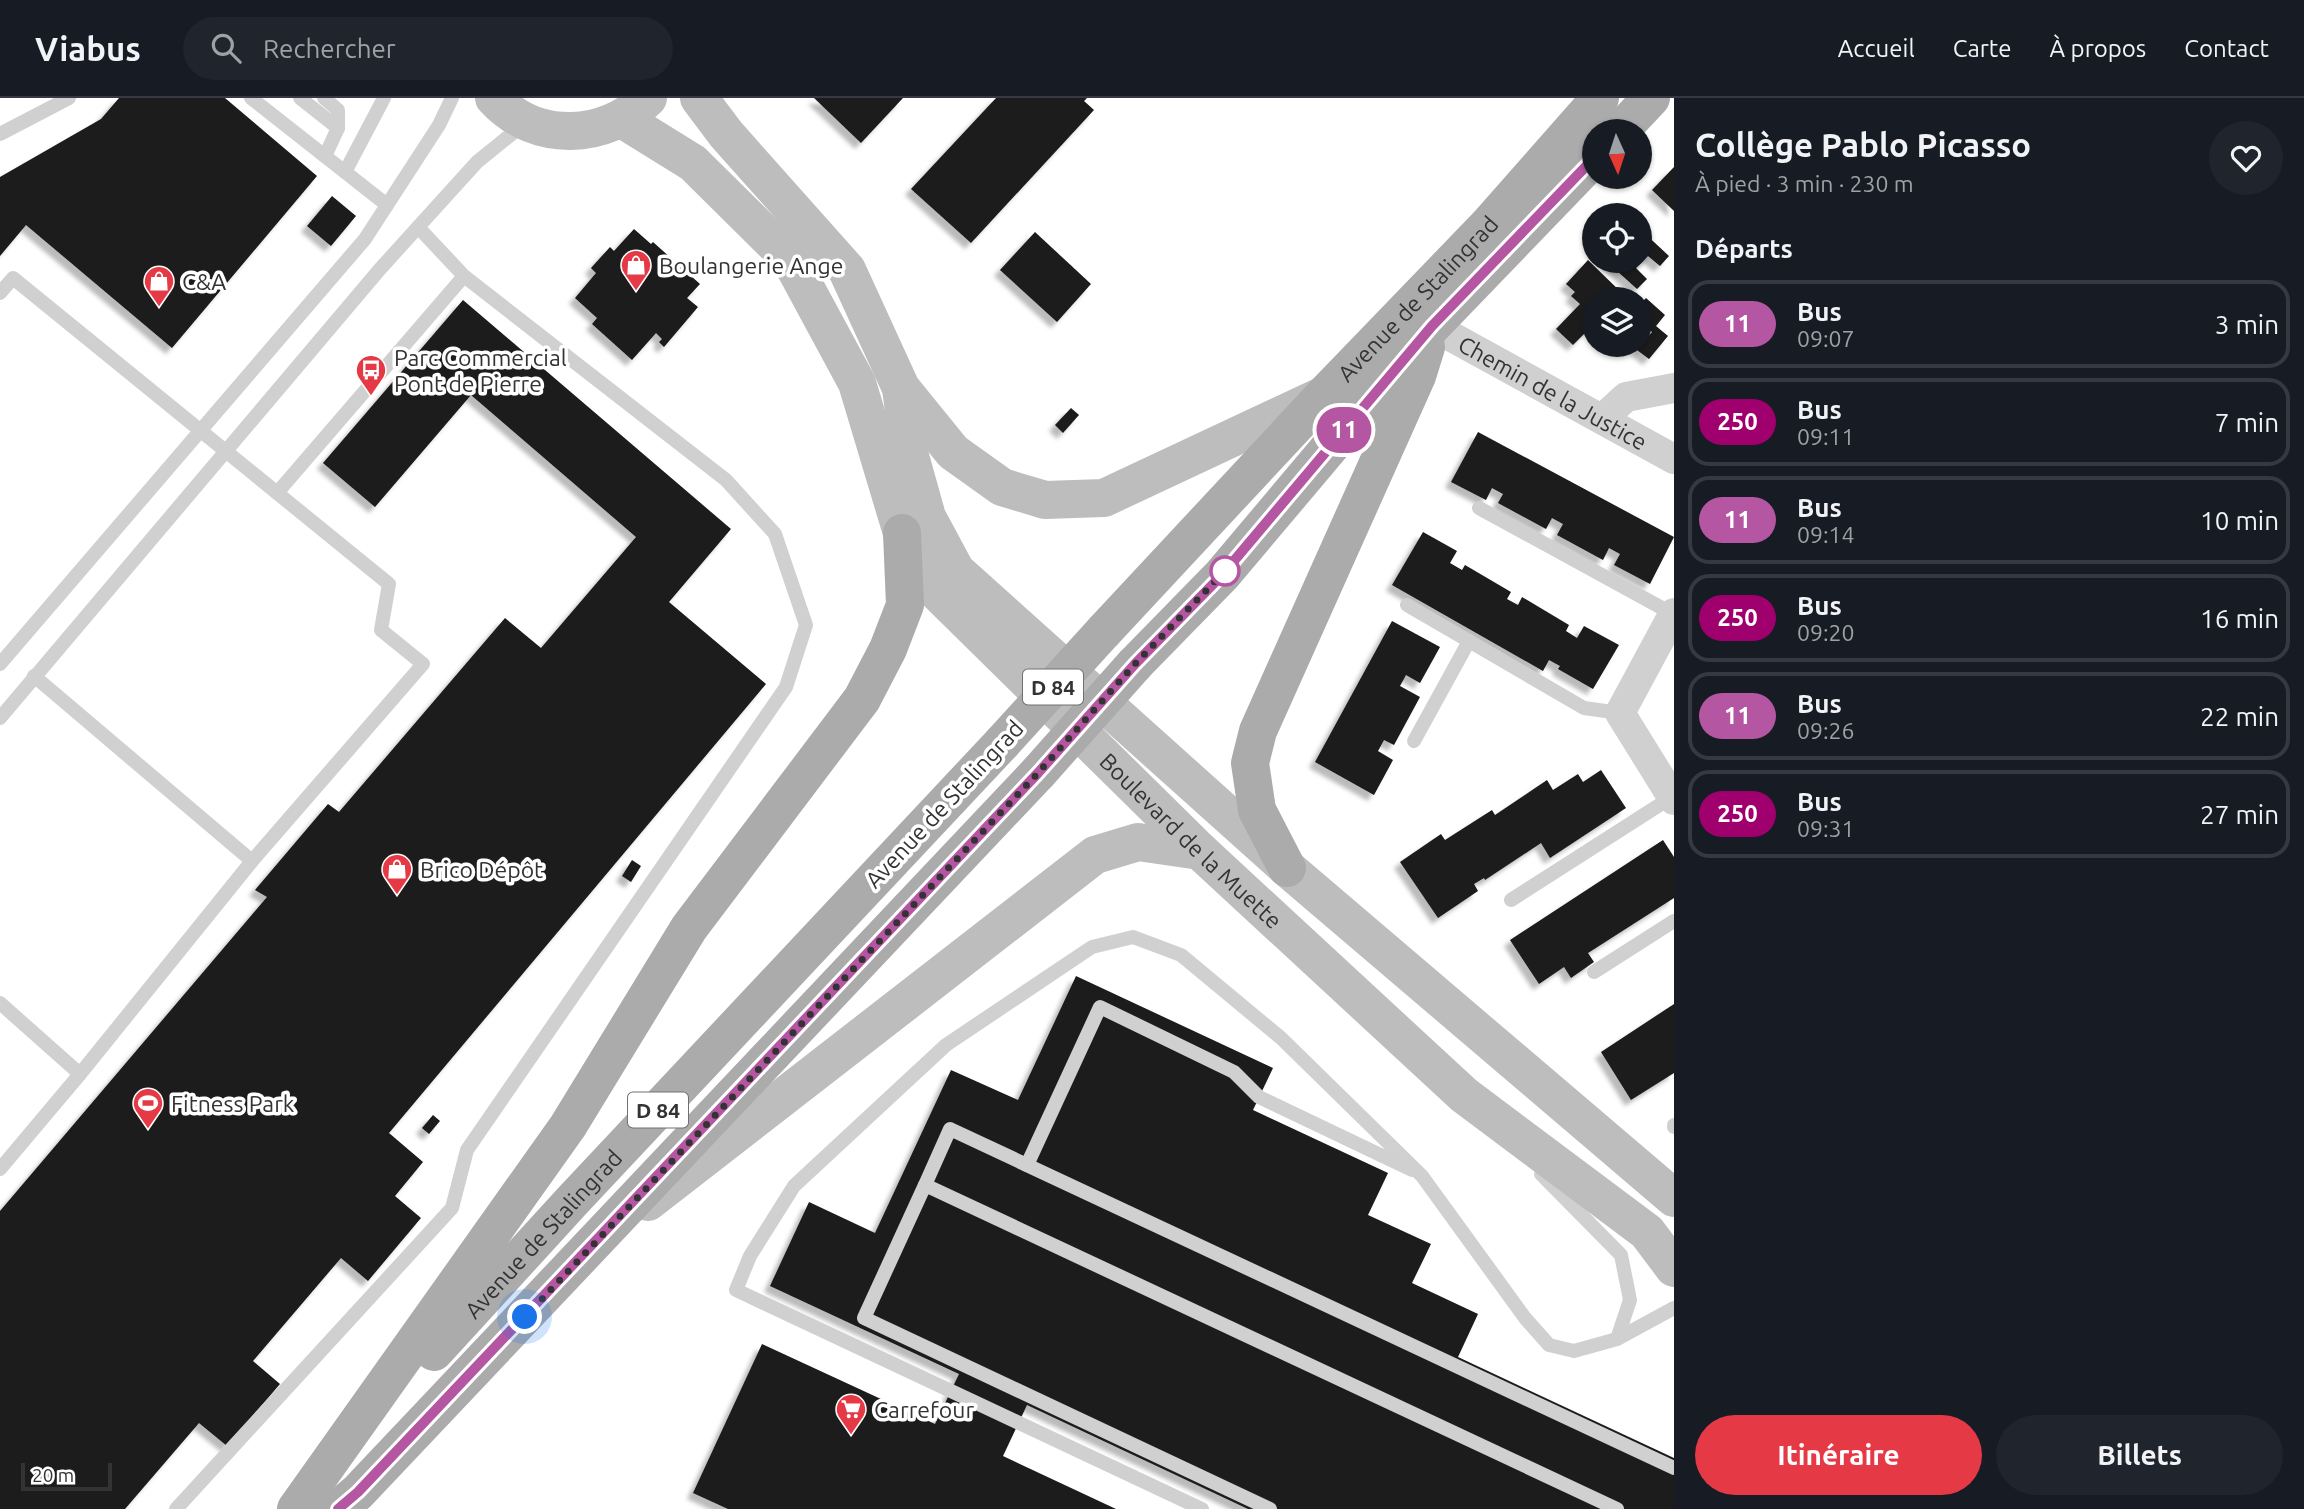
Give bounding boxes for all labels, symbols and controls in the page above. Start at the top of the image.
search box [183,17,673,80]
icon: search [207,29,245,67]
text: Viabus [35,30,141,67]
text: Rechercher [263,34,396,63]
text: Accueil [1838,35,1915,62]
text: Carte [1953,35,2012,62]
text: À propos [2050,35,2146,62]
text: Contact [2184,35,2269,62]
north arrow [1582,119,1652,189]
map controls [1582,119,1652,357]
button: heart [2209,121,2283,195]
text: Collège Pablo Picasso [1695,126,2031,163]
text: À pied · 3 min · 230 m [1695,171,1914,196]
button: locate [1582,203,1652,273]
street label: Avenue de Stalingrad [1332,211,1502,386]
text: Départs [1695,234,1793,263]
shop icon: Boulangerie Ange [619,248,653,292]
place label: Boulangerie Ange [659,253,843,278]
shop icon: C&A [142,264,176,308]
place label: C&A [182,269,226,294]
button: layers [1582,287,1652,357]
text: Bus [1797,297,1842,326]
text: 11 [1724,310,1751,337]
text: 3 min [2215,310,2279,339]
text: 09:07 [1797,326,1855,351]
street label: Chemin de la Justice [1455,331,1651,454]
place label: Parc Commercial Pont de Pierre [394,345,567,396]
bus stop icon: Parc Commercial Pont de Pierre [354,353,388,397]
text: Bus [1797,395,1842,424]
line badge: 11 [1312,407,1376,453]
text: 250 [1717,408,1758,435]
text: 7 min [2215,408,2279,437]
text: 11 [1330,416,1358,443]
text: 09:11 [1797,424,1855,449]
text: Bus [1797,493,1842,522]
text: 11 [1724,506,1751,533]
text: 10 min [2200,506,2279,535]
text: 09:14 [1797,522,1855,547]
unlabelled marker [1210,556,1240,586]
text: Bus [1797,591,1842,620]
text: 250 [1717,604,1758,631]
text: 16 min [2200,604,2279,633]
text: 09:20 [1797,620,1855,645]
road number: D 84 [1023,670,1083,704]
text: Bus [1797,689,1842,718]
text: 11 [1724,702,1751,729]
text: 22 min [2200,702,2279,731]
street label: Avenue de Stalingrad [860,715,1028,893]
text: 09:26 [1797,718,1855,743]
street label: Boulevard de la Muette [1095,748,1287,933]
text: Bus [1797,787,1842,816]
text: 250 [1717,800,1758,827]
text: 27 min [2200,800,2279,829]
text: 09:31 [1797,816,1855,841]
shop icon: Brico Dépôt [380,852,414,896]
place label: Brico Dépôt [420,857,543,882]
sports icon: Fitness Park [131,1086,165,1130]
place label: Fitness Park [171,1091,295,1116]
road number: D 84 [628,1093,688,1128]
street label: Avenue de Stalingrad [459,1144,626,1322]
your location [507,1299,542,1334]
supermarket icon: Carrefour [834,1392,868,1436]
place label: Carrefour [874,1397,974,1422]
button: Itinéraire [1695,1415,1982,1495]
button: Billets [1996,1415,2283,1495]
scale bar [21,1460,112,1492]
text: 20 m [32,1464,74,1486]

